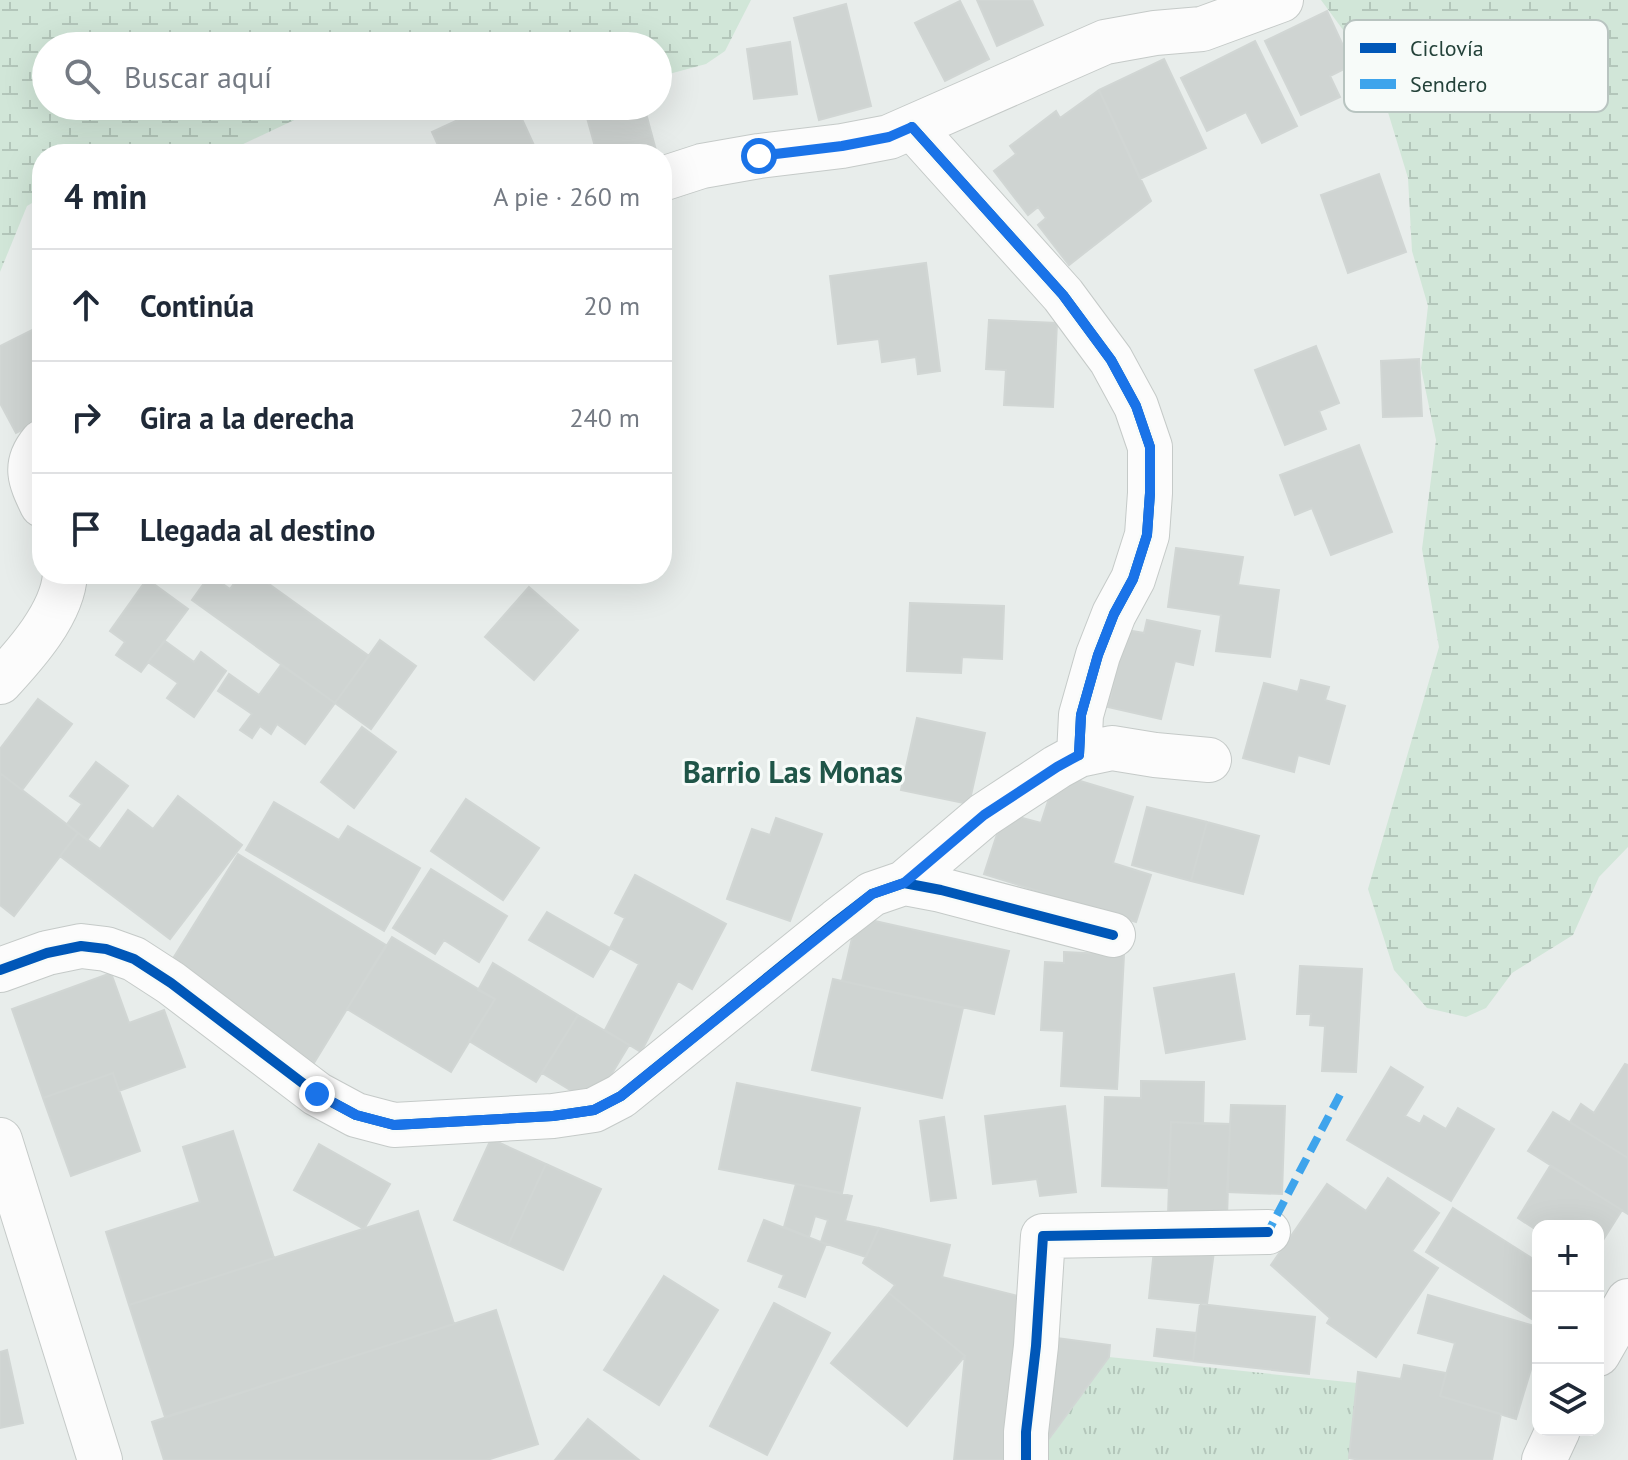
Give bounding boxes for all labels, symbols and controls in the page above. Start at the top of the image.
legend [1344,20,1608,112]
search box [32,32,672,120]
text: Ciclovía [1410,34,1484,62]
icon: search [60,54,104,98]
text: Buscar aquí [124,57,272,96]
text: Sendero [1410,70,1487,98]
route start [741,138,777,174]
text: 4 min [64,174,147,218]
text: A pie · 260 m [493,180,640,213]
icon: ahead [64,283,108,327]
text: Continúa [140,286,254,325]
text: 20 m [584,289,640,322]
icon: right [64,395,108,439]
text: Gira a la derecha [140,398,354,437]
text: 240 m [569,401,640,434]
icon: arrive [64,507,108,551]
text: Llegada al destino [140,510,375,549]
district label: Barrio Las Monas [683,752,903,791]
route end [299,1076,335,1112]
map controls [1532,1220,1604,1436]
button: + [1532,1220,1604,1292]
button: − [1532,1292,1604,1364]
button: layers [1532,1364,1604,1436]

